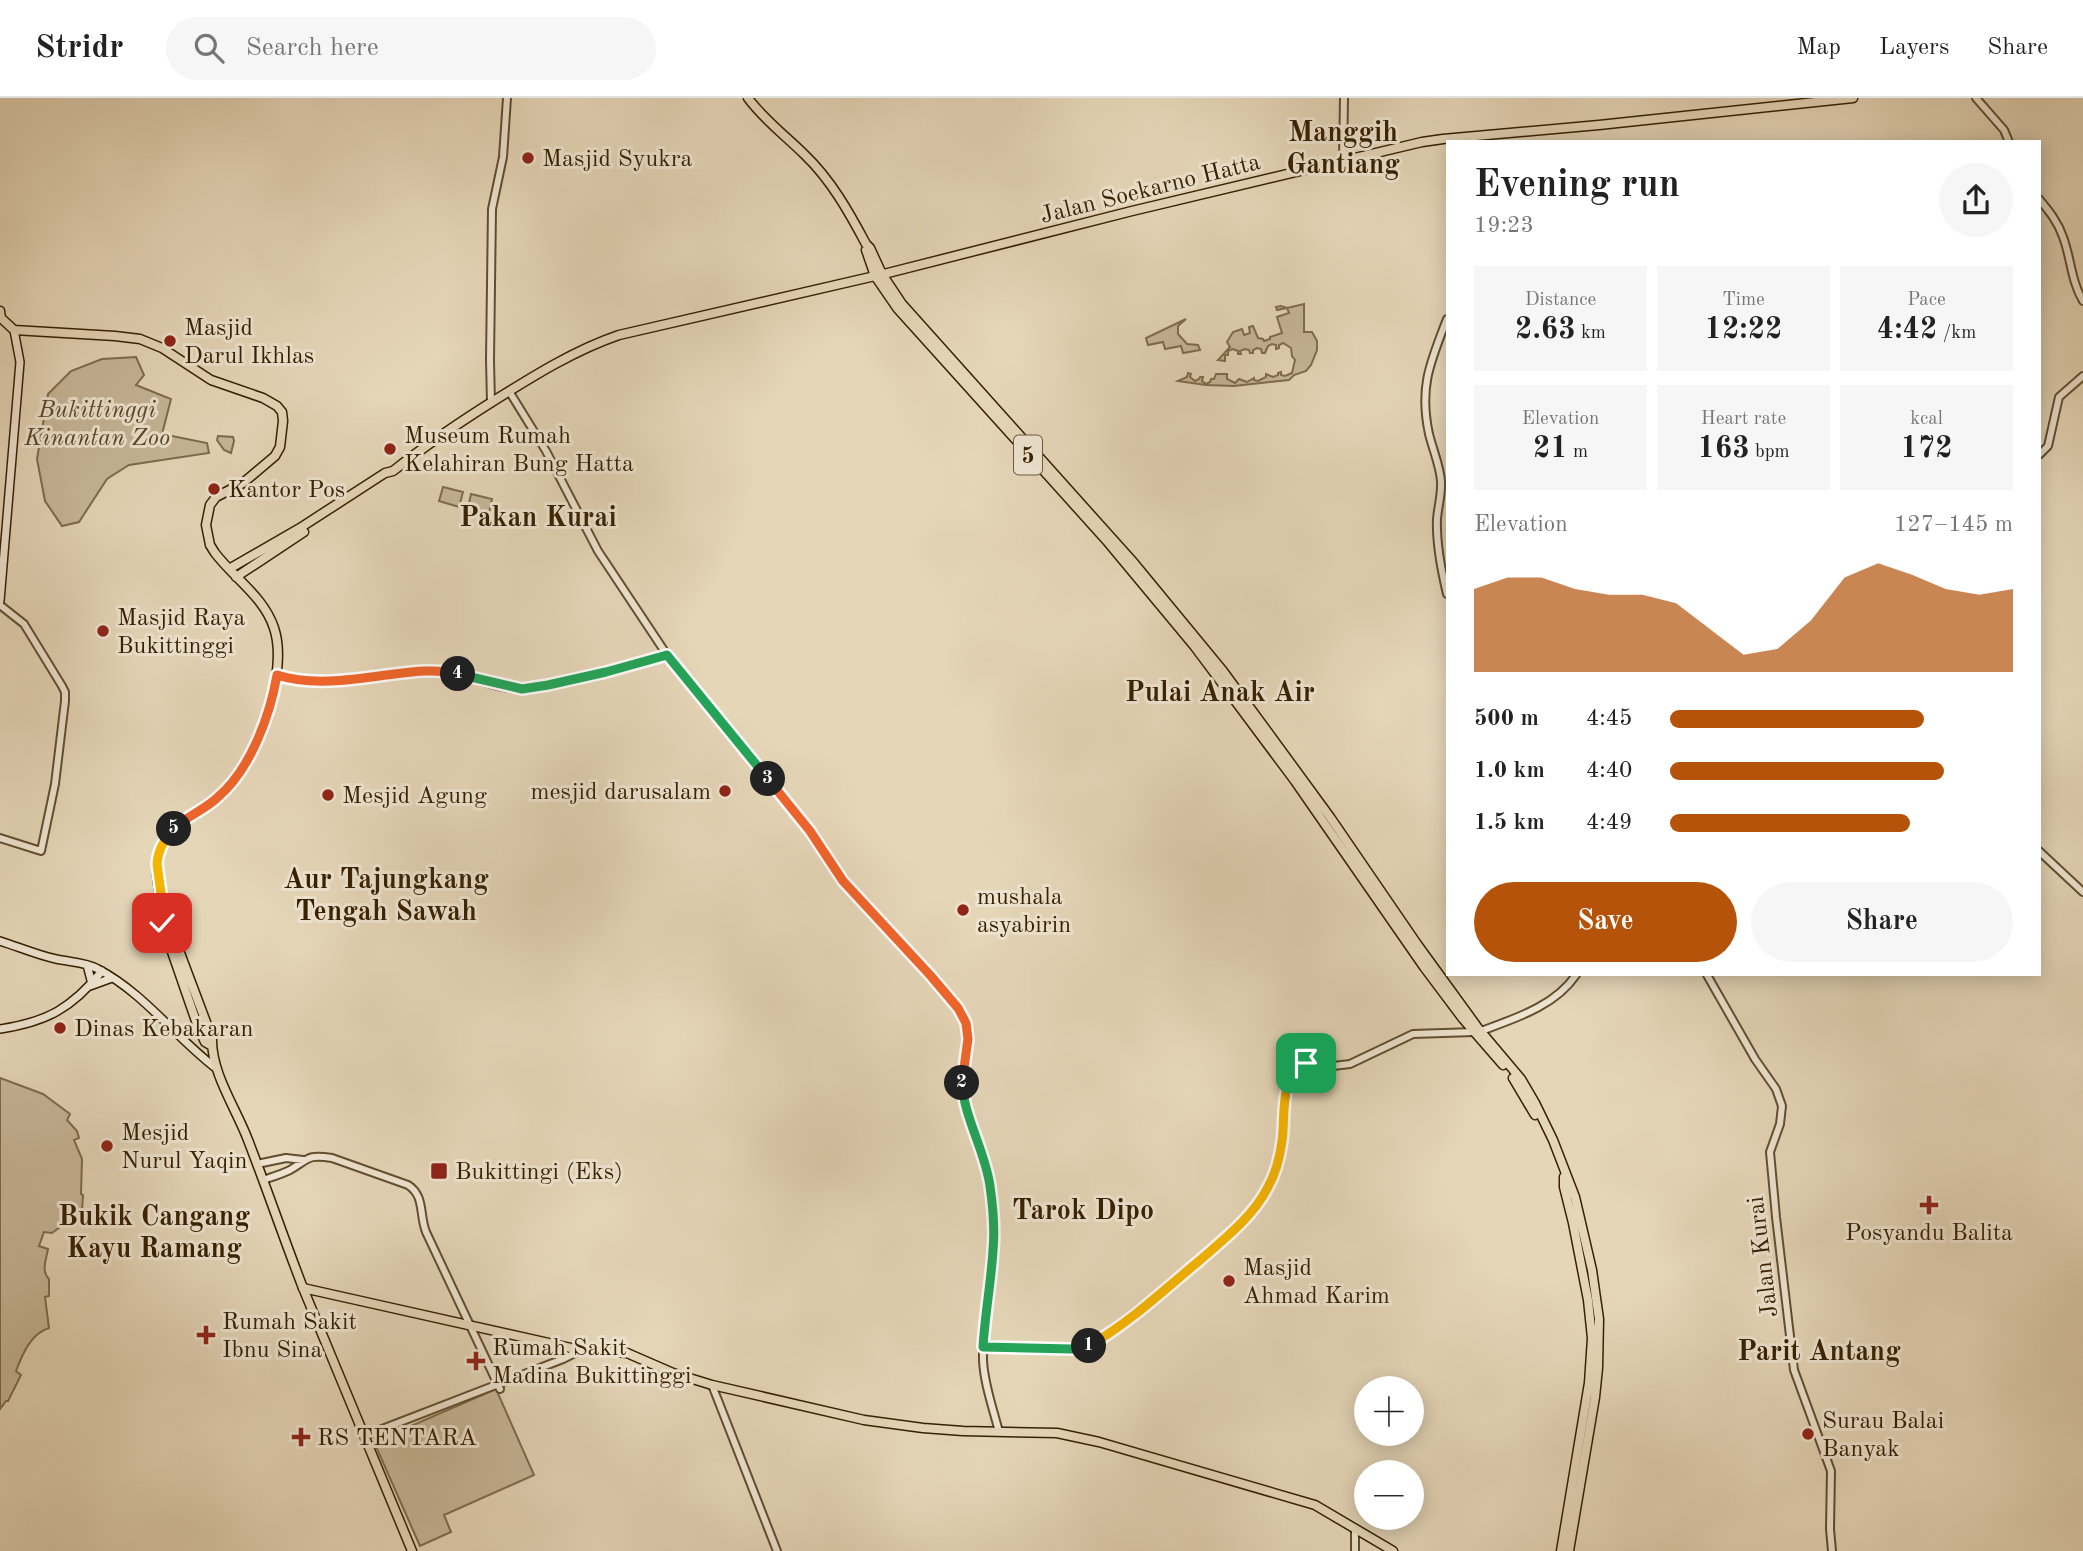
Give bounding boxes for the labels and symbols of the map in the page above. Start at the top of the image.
district label: Manggih Gantiang [1286,120,1400,180]
place label: Masjid Syukra [542,148,693,172]
marker: Masjid Syukra [520,150,536,166]
street label: Jalan Soekarno Hatta [1038,151,1263,229]
place label: Masjid Darul Ikhlas [184,317,314,369]
marker: Masjid Darul Ikhlas [162,333,178,349]
park label: Bukittinggi Kinantan Zoo [23,399,170,451]
place label: Museum Rumah Kelahiran Bung Hatta [404,425,634,477]
road number: 5 [1014,436,1042,474]
marker: Museum Rumah Kelahiran Bung Hatta [382,441,398,457]
place label: Kantor Pos [228,479,345,503]
marker: Kantor Pos [206,481,222,497]
district label: Pakan Kurai [459,505,617,533]
place label: Masjid Raya Bukittinggi [117,607,245,659]
marker: Masjid Raya Bukittinggi [95,623,111,639]
pin: 4 [440,656,476,692]
district label: Pulai Anak Air [1125,680,1315,708]
pin: 3 [750,762,786,796]
place label: mesjid darusalam [530,781,711,805]
marker: mesjid darusalam [717,783,733,799]
place label: Mesjid Agung [342,785,487,809]
marker: Mesjid Agung [320,787,336,803]
pin: 5 [156,812,192,846]
district label: Aur Tajungkang Tengah Sawah [283,867,489,927]
place label: mushala asyabirin [977,886,1071,938]
pin [132,893,192,953]
marker: mushala asyabirin [955,902,971,918]
place label: Dinas Kebakaran [74,1018,254,1042]
marker: Dinas Kebakaran [52,1020,68,1036]
pin [1276,1033,1336,1093]
pin: 2 [944,1066,979,1100]
place label: Mesjid Nurul Yaqin [121,1122,247,1174]
marker: Mesjid Nurul Yaqin [99,1138,115,1154]
marker: Bukittingi (Eks) [429,1161,449,1181]
place label: Bukittingi (Eks) [455,1161,623,1185]
street label: Jalan Kurai [1745,1195,1783,1319]
marker: Posyandu Balita [1919,1195,1939,1215]
district label: Tarok Dipo [1012,1198,1154,1226]
district label: Bukik Cangang Kayu Ramang [58,1204,250,1264]
place label: Posyandu Balita [1845,1222,2013,1246]
place label: Masjid Ahmad Karim [1243,1257,1390,1309]
marker: Masjid Ahmad Karim [1221,1273,1237,1289]
place label: Rumah Sakit Ibnu Sina [222,1311,357,1363]
marker: Rumah Sakit Ibnu Sina [196,1325,216,1345]
pin: 1 [1072,1328,1106,1364]
place label: Rumah Sakit Madina Bukittinggi [492,1337,692,1389]
district label: Parit Antang [1737,1339,1901,1367]
marker: Rumah Sakit Madina Bukittinggi [466,1351,486,1371]
place label: Surau Balai Banyak [1822,1410,1944,1462]
marker: Surau Balai Banyak [1800,1426,1816,1442]
marker: RS TENTARA [291,1427,311,1447]
place label: RS TENTARA [317,1427,477,1451]

